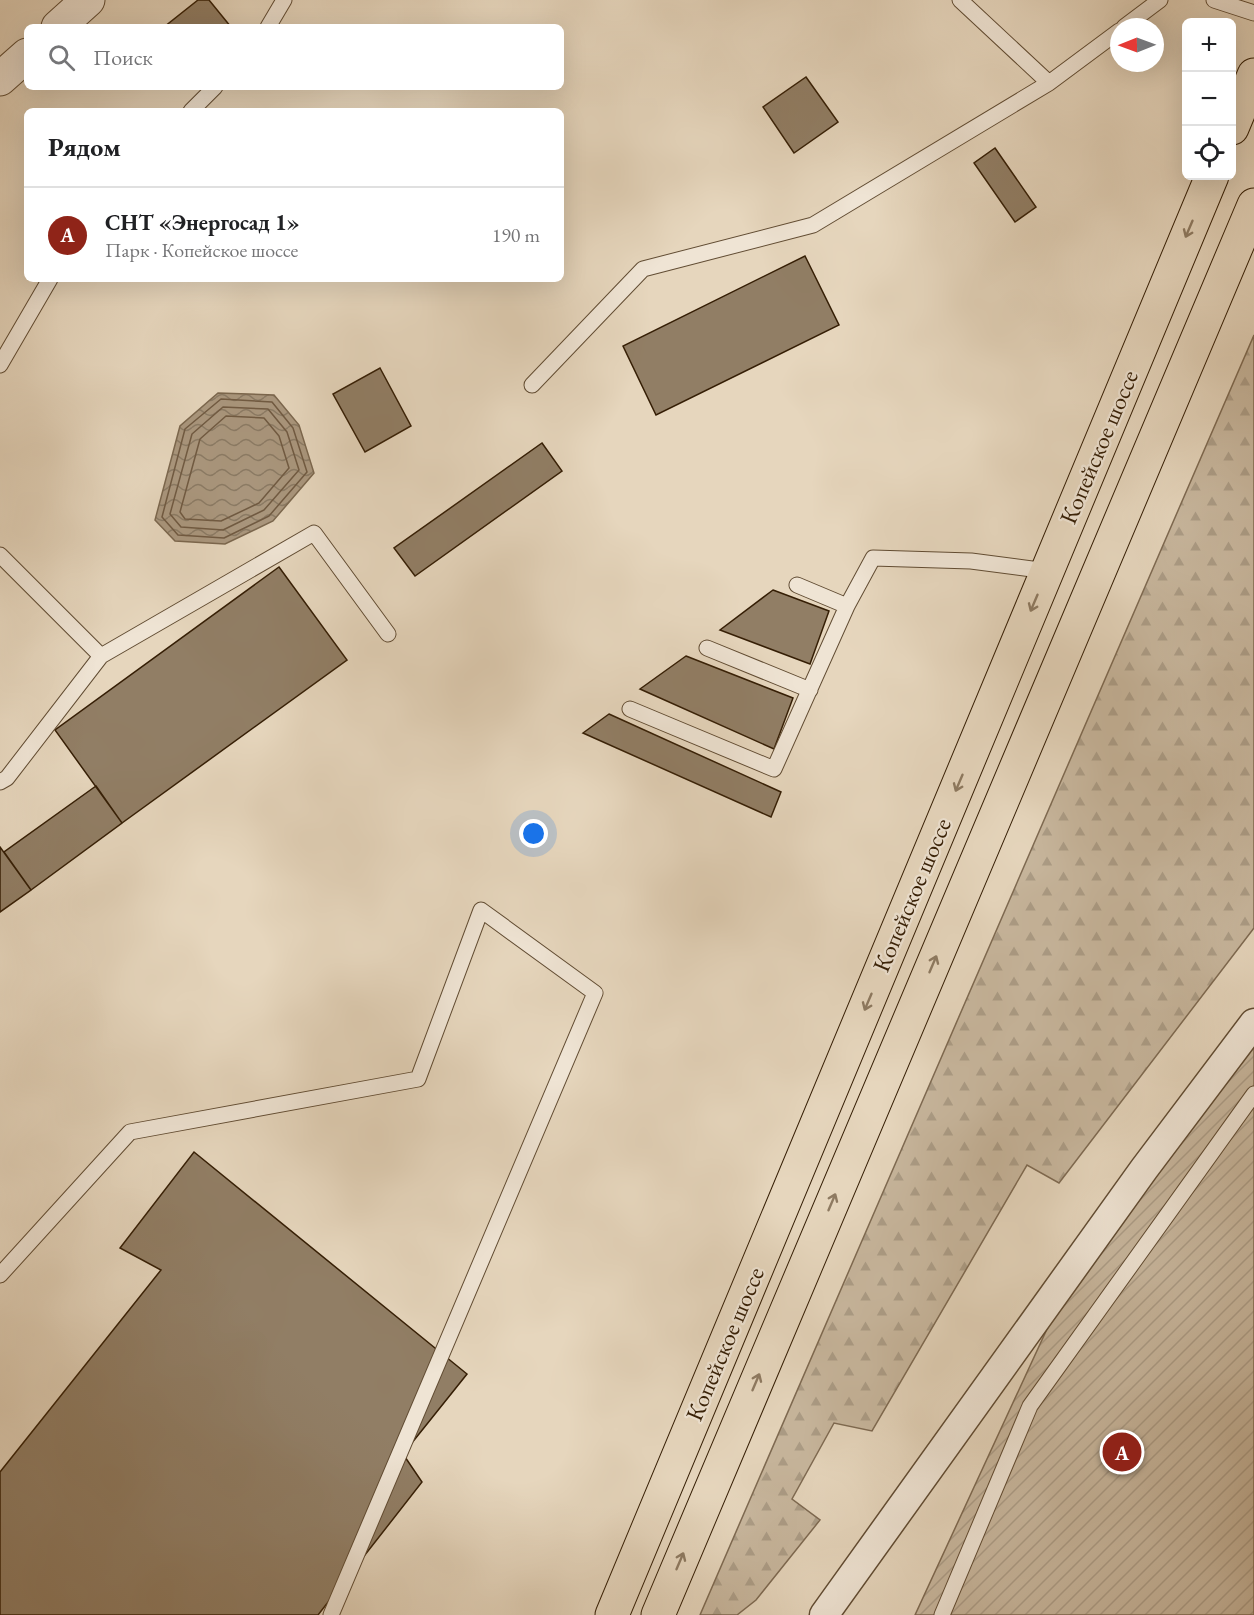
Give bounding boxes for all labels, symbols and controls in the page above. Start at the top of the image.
north arrow [1110,18,1164,72]
map controls [1182,18,1236,180]
button: + [1182,18,1236,72]
search box [24,24,564,90]
icon: search [45,41,78,74]
text: Поиск [93,43,153,72]
button: − [1182,72,1236,126]
button: locate [1182,126,1236,180]
text: Рядом [48,130,121,164]
text: СНТ «Энергосад 1» [105,208,300,237]
one-way arrow [1183,220,1194,238]
text: A [60,222,75,248]
text: 190 m [492,222,540,248]
text: Парк · Копейское шоссе [105,237,298,263]
street label: Копейское шоссе [1052,365,1145,528]
one-way arrow [1028,594,1039,612]
one-way arrow [953,774,964,792]
street label: Копейское шоссе [865,813,958,976]
your location [519,819,548,848]
one-way arrow [928,956,939,974]
one-way arrow [861,993,873,1011]
one-way arrow [827,1193,838,1212]
street label: Копейское шоссе [678,1262,771,1425]
one-way arrow [751,1373,762,1391]
pin: A [1102,1430,1142,1474]
one-way arrow [675,1552,686,1571]

